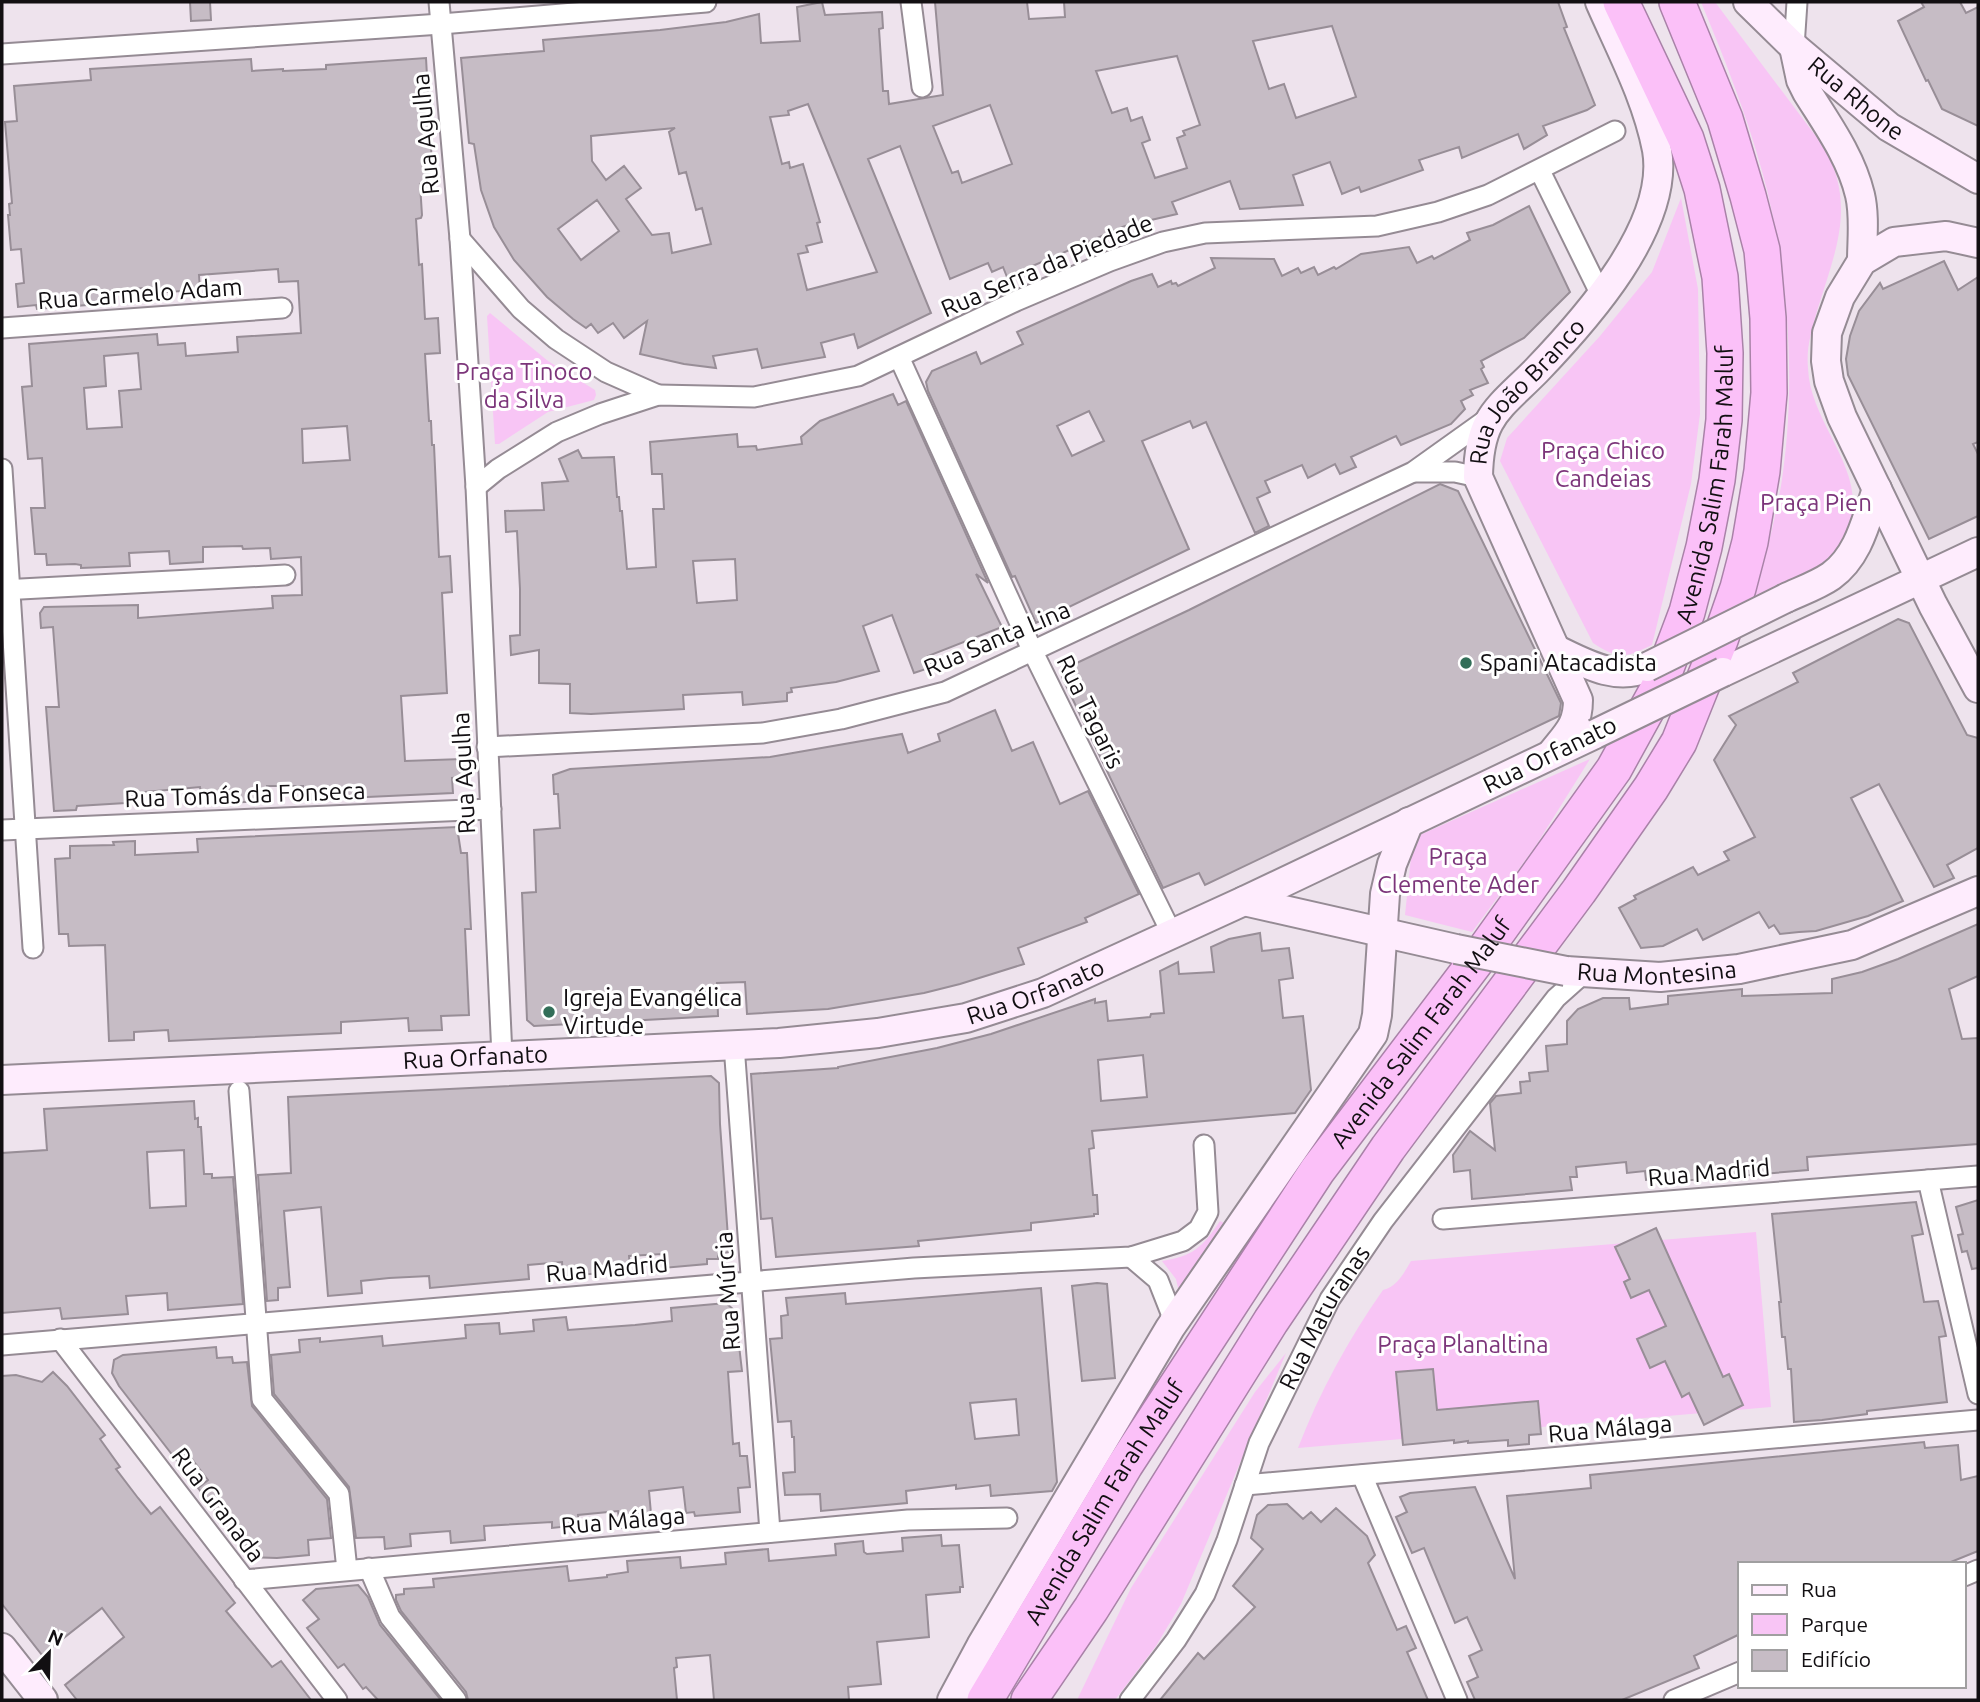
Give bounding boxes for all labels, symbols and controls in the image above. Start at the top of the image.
street label: Rua Rhone [1803,51,1909,146]
street label: Rua Agulha [407,72,444,196]
street label: Rua Serra da Piedade [937,209,1157,322]
street label: Rua Carmelo Adam [37,273,243,314]
street label: Rua João Branco [1464,313,1590,466]
street label: Avenida Salim Farah Maluf [1670,343,1738,627]
park label: Praça Tinoco da Silva [455,358,593,413]
park label: Praça Chico Candeias [1541,437,1665,492]
park label: Praça Pien [1760,489,1872,516]
street label: Rua Santa Lina [920,596,1074,682]
place label: Spani Atacadista [1480,649,1657,676]
street label: Rua Tagaris [1051,651,1129,773]
marker: Spani Atacadista [1458,655,1474,671]
street label: Rua Agulha [447,711,480,835]
street label: Rua Orfanato [1479,711,1621,798]
street label: Rua Tomás da Fonseca [124,777,366,812]
park label: Praça Clemente Ader [1377,843,1539,898]
street label: Avenida Salim Farah Maluf [1325,911,1517,1153]
street label: Rua Orfanato [963,953,1108,1030]
street label: Rua Montesina [1576,955,1738,990]
place label: Igreja Evangélica Virtude [563,984,742,1039]
marker: Igreja Evangélica Virtude [541,1004,557,1020]
street label: Rua Orfanato [402,1040,549,1074]
street label: Rua Madrid [1647,1154,1771,1191]
street label: Rua Múrcia [710,1231,745,1352]
street label: Rua Maturanas [1273,1240,1375,1394]
street label: Rua Madrid [545,1250,669,1287]
park label: Praça Planaltina [1377,1331,1549,1358]
street label: Avenida Salim Farah Maluf [1019,1374,1190,1629]
street label: Rua Málaga [1547,1410,1673,1447]
street label: Rua Granada [167,1442,270,1567]
street label: Rua Málaga [560,1502,686,1539]
legend [1738,1562,1966,1688]
text: Rua [1801,1577,1837,1601]
text: Parque [1801,1612,1868,1636]
north arrow [14,1618,84,1688]
text: N [45,1624,66,1650]
text: Edifício [1801,1647,1871,1671]

